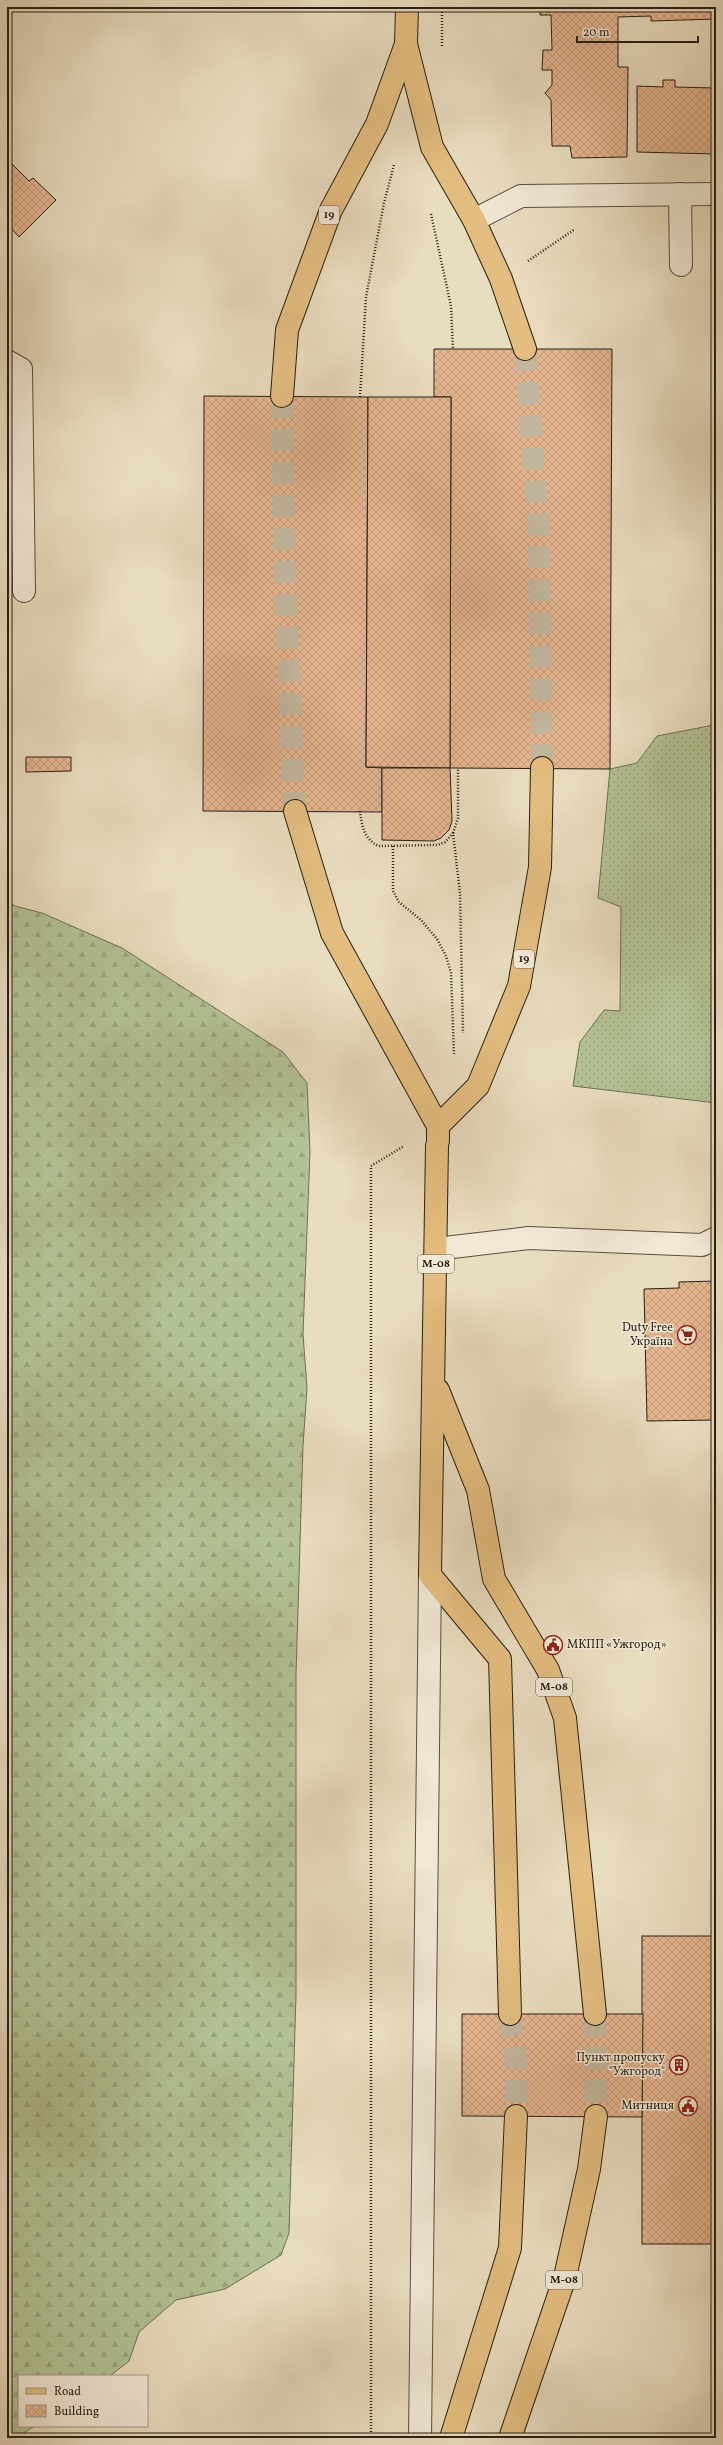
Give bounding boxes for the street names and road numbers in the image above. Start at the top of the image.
road number: 19 [319,206,339,224]
road number: 19 [514,950,534,968]
road number: М-08 [418,1255,454,1273]
road number: М-08 [536,1678,572,1696]
road number: М-08 [546,2271,582,2289]

